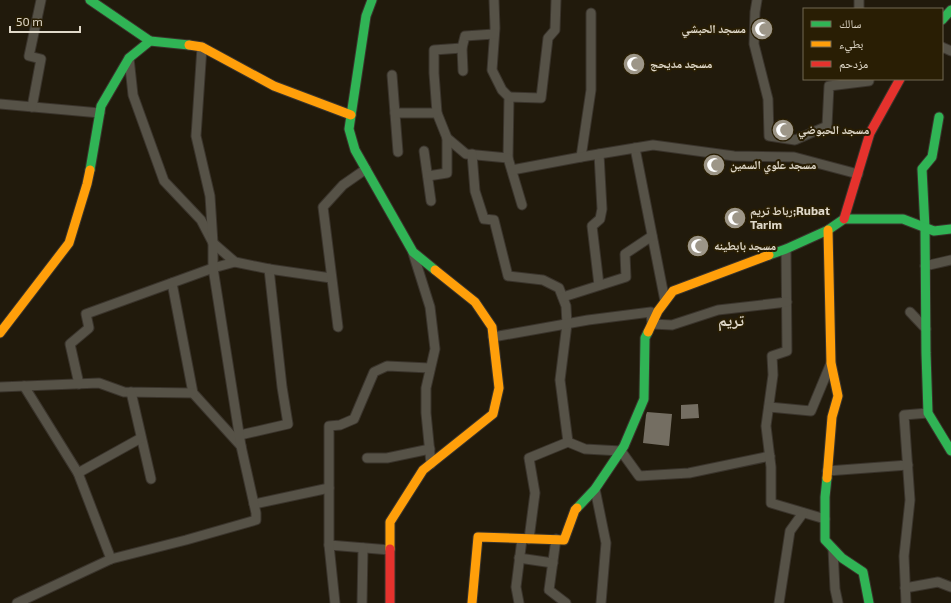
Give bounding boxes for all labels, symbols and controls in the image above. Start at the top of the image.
scale bar [10,8,80,34]
legend [803,8,943,80]
text: 50 m [16,14,43,28]
mosque icon: مسجد الحبشي [749,16,775,42]
text: سالك [839,16,861,30]
place label: مسجد الحبشي [682,21,746,39]
text: بطيء [839,36,863,54]
mosque icon: مسجد مديحج [621,51,647,77]
place label: مسجد مديحج [650,56,713,72]
text: مزدحم [839,56,868,72]
mosque icon: مسجد الحبوضي [770,117,796,143]
place label: مسجد الحبوضي [798,122,870,140]
mosque icon: مسجد علوي السمين [701,152,727,178]
place label: مسجد علوي السمين [730,157,817,175]
place label: رباط تريم;Rubat Tarim [750,203,830,231]
mosque icon: رباط تريم;Rubat Tarim [722,205,748,231]
mosque icon: مسجد بابطينه [685,233,711,259]
place label: مسجد بابطينه [714,238,777,253]
district label: تريم [718,310,745,332]

